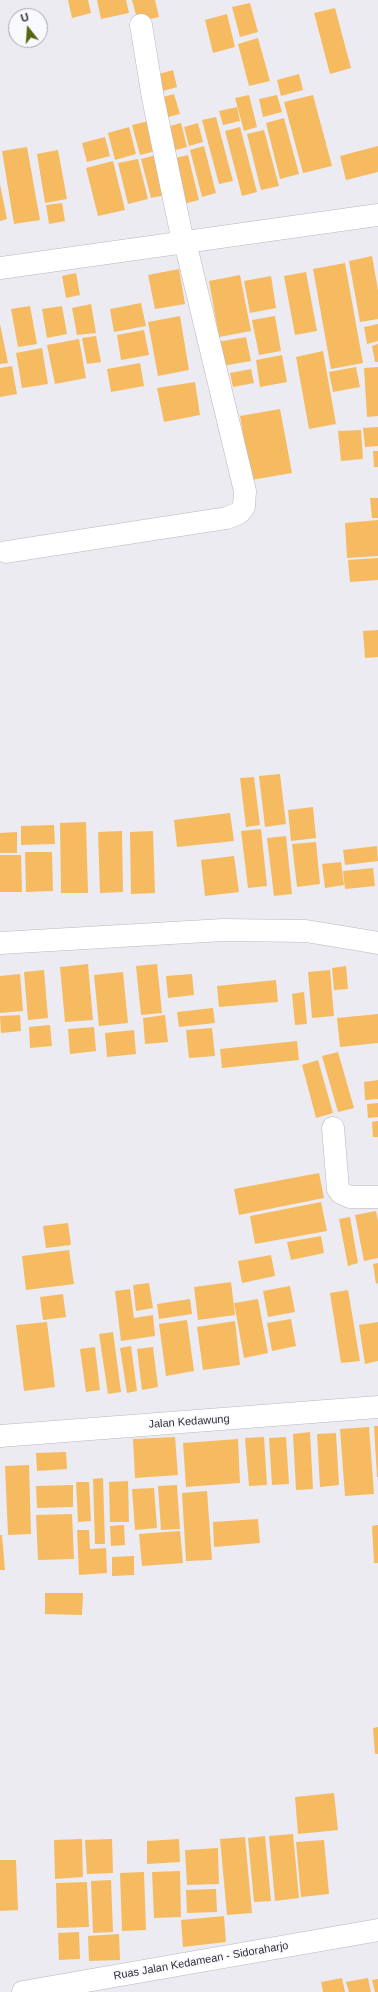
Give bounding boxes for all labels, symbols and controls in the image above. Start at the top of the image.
north arrow [8,8,48,48]
text: U [19,11,30,24]
street label: Jalan Kedawung [148,1413,230,1431]
street label: Ruas Jalan Kedamean - Sidoraharjo [113,1939,289,1983]

